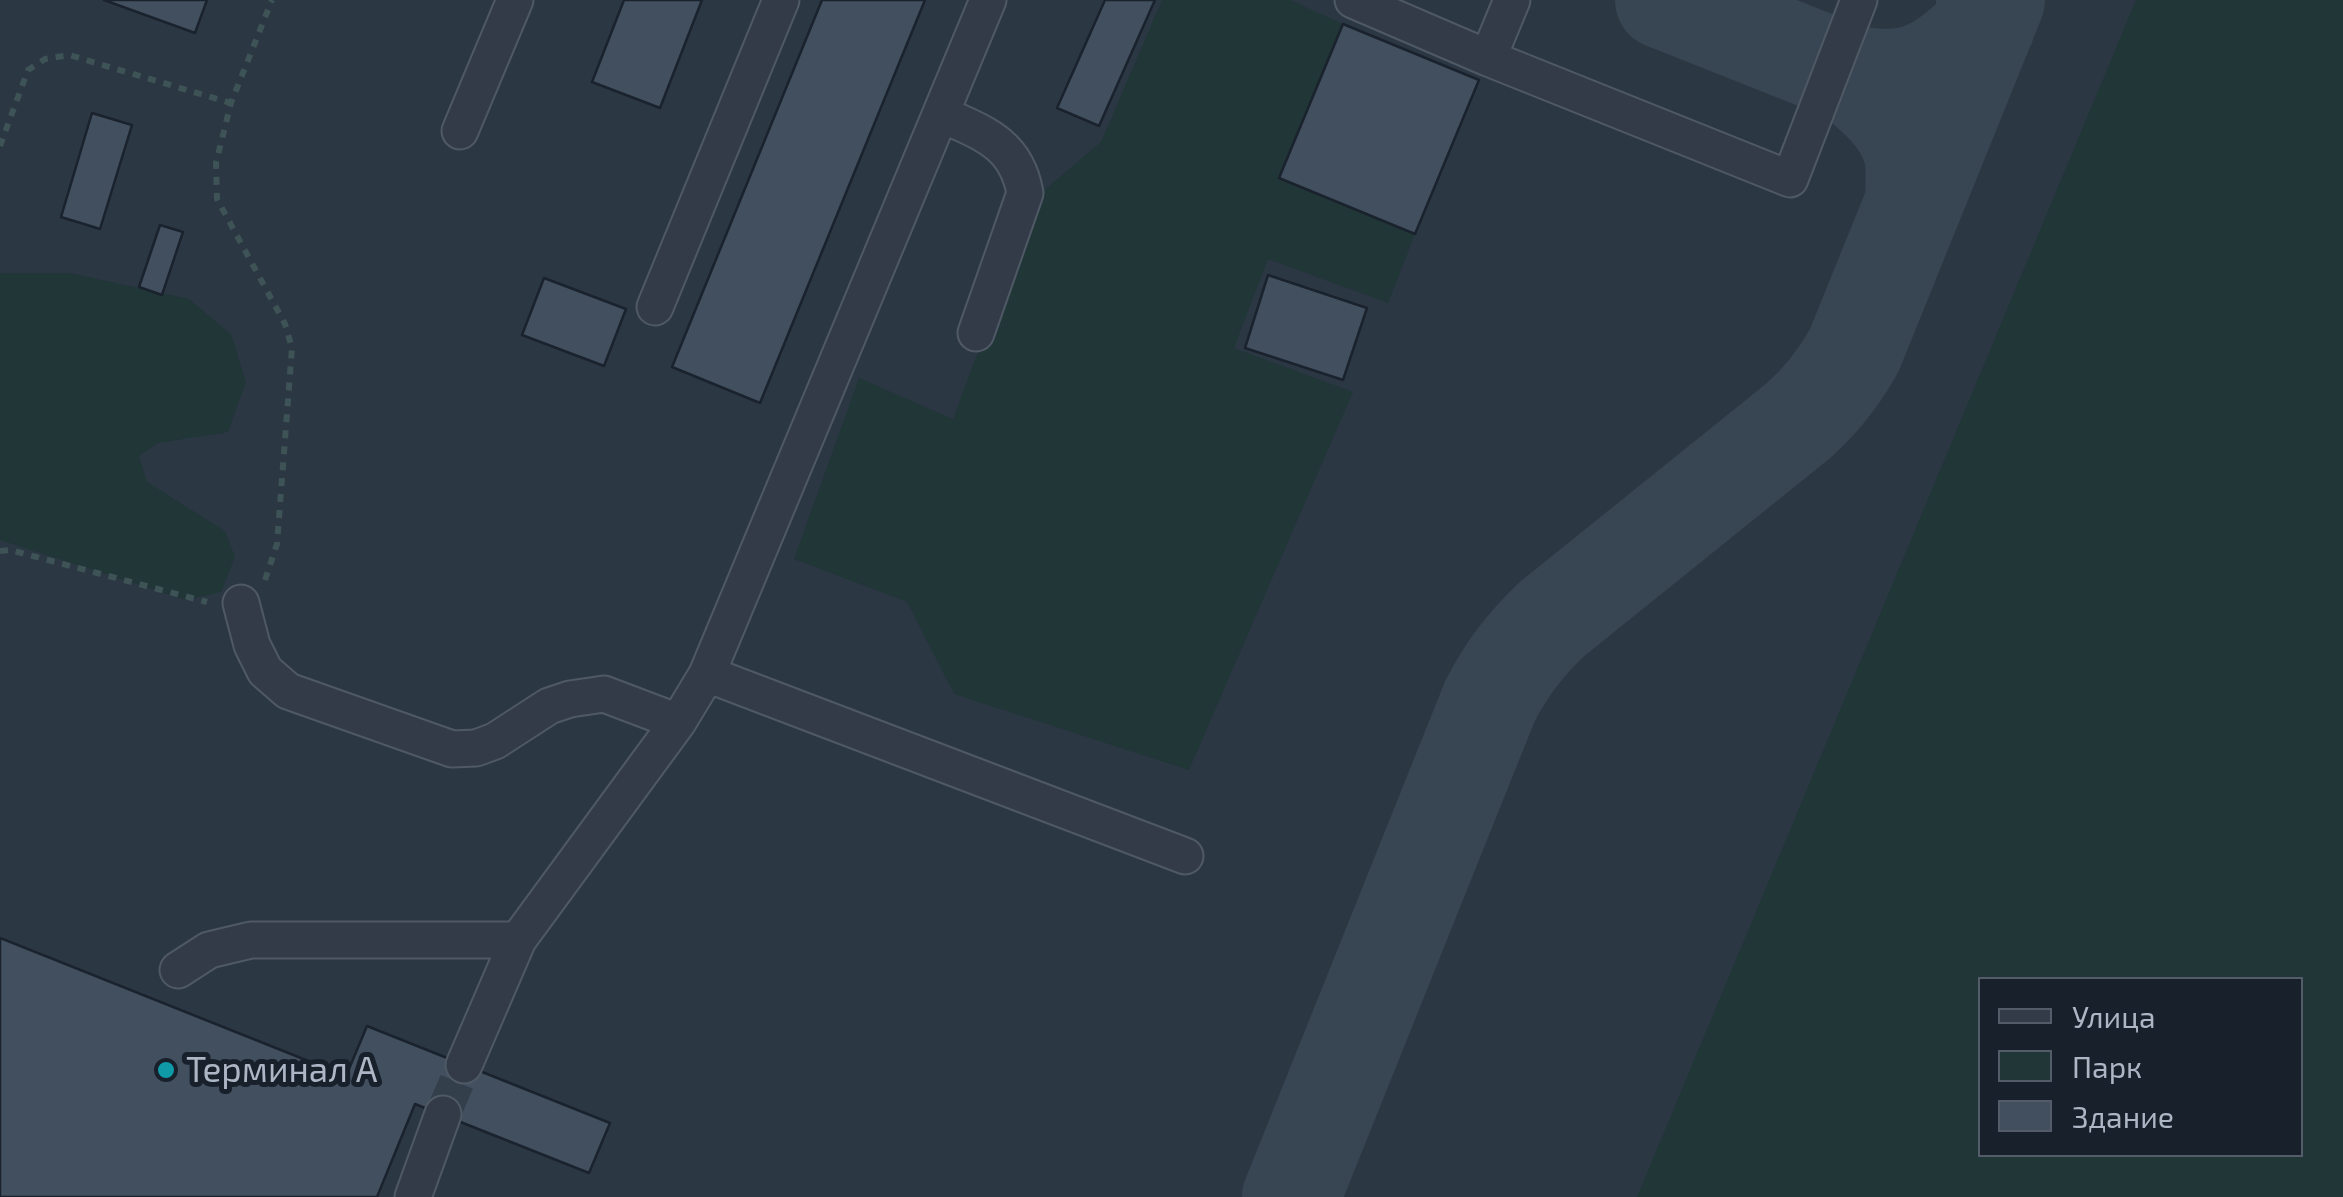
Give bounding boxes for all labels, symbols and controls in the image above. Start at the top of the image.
legend [1978,977,2303,1157]
text: Улица [2072,998,2156,1034]
text: Парк [2072,1048,2142,1084]
place label: Терминал А [186,1049,377,1091]
marker: Терминал А [155,1059,177,1081]
text: Здание [2072,1098,2174,1134]

